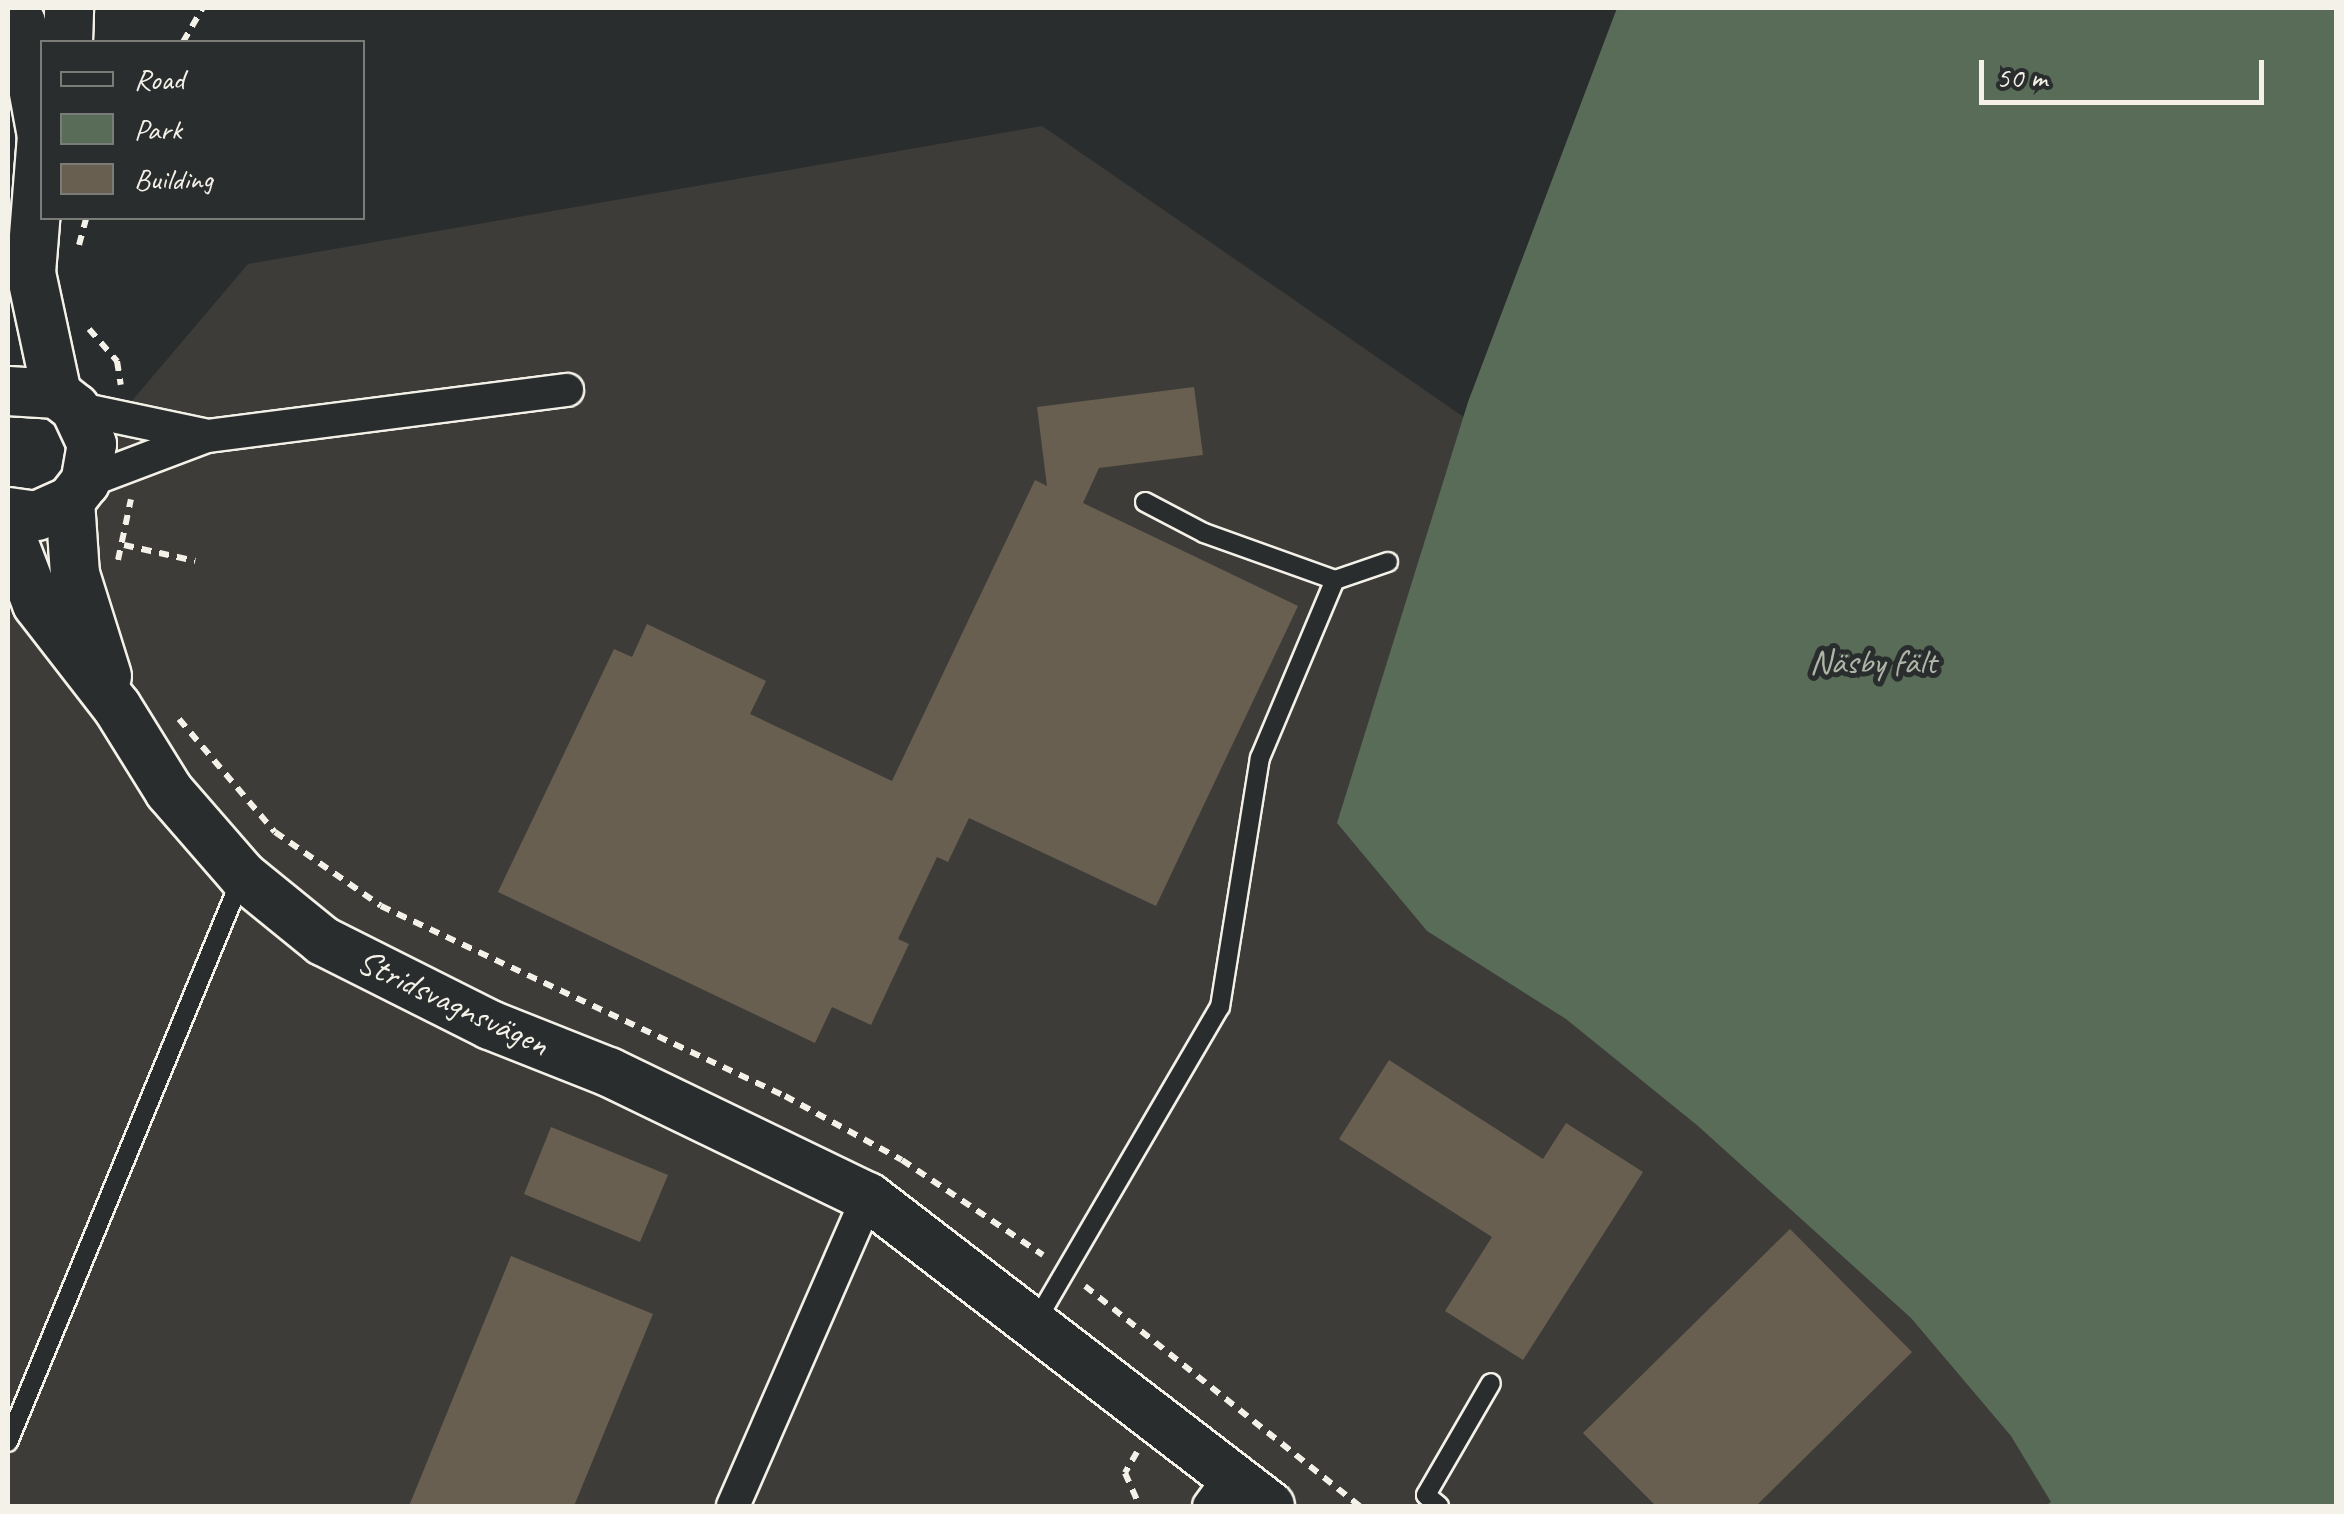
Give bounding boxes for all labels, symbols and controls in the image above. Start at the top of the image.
legend [40,40,365,220]
scale bar [1984,40,2269,102]
text: 50 m [1996,58,2047,96]
text: Road [134,60,184,98]
text: Park [134,110,182,148]
text: Building [134,160,213,198]
park label: Näsby fält [1810,641,1936,683]
street label: Stridsvagnsvägen [351,940,555,1066]

